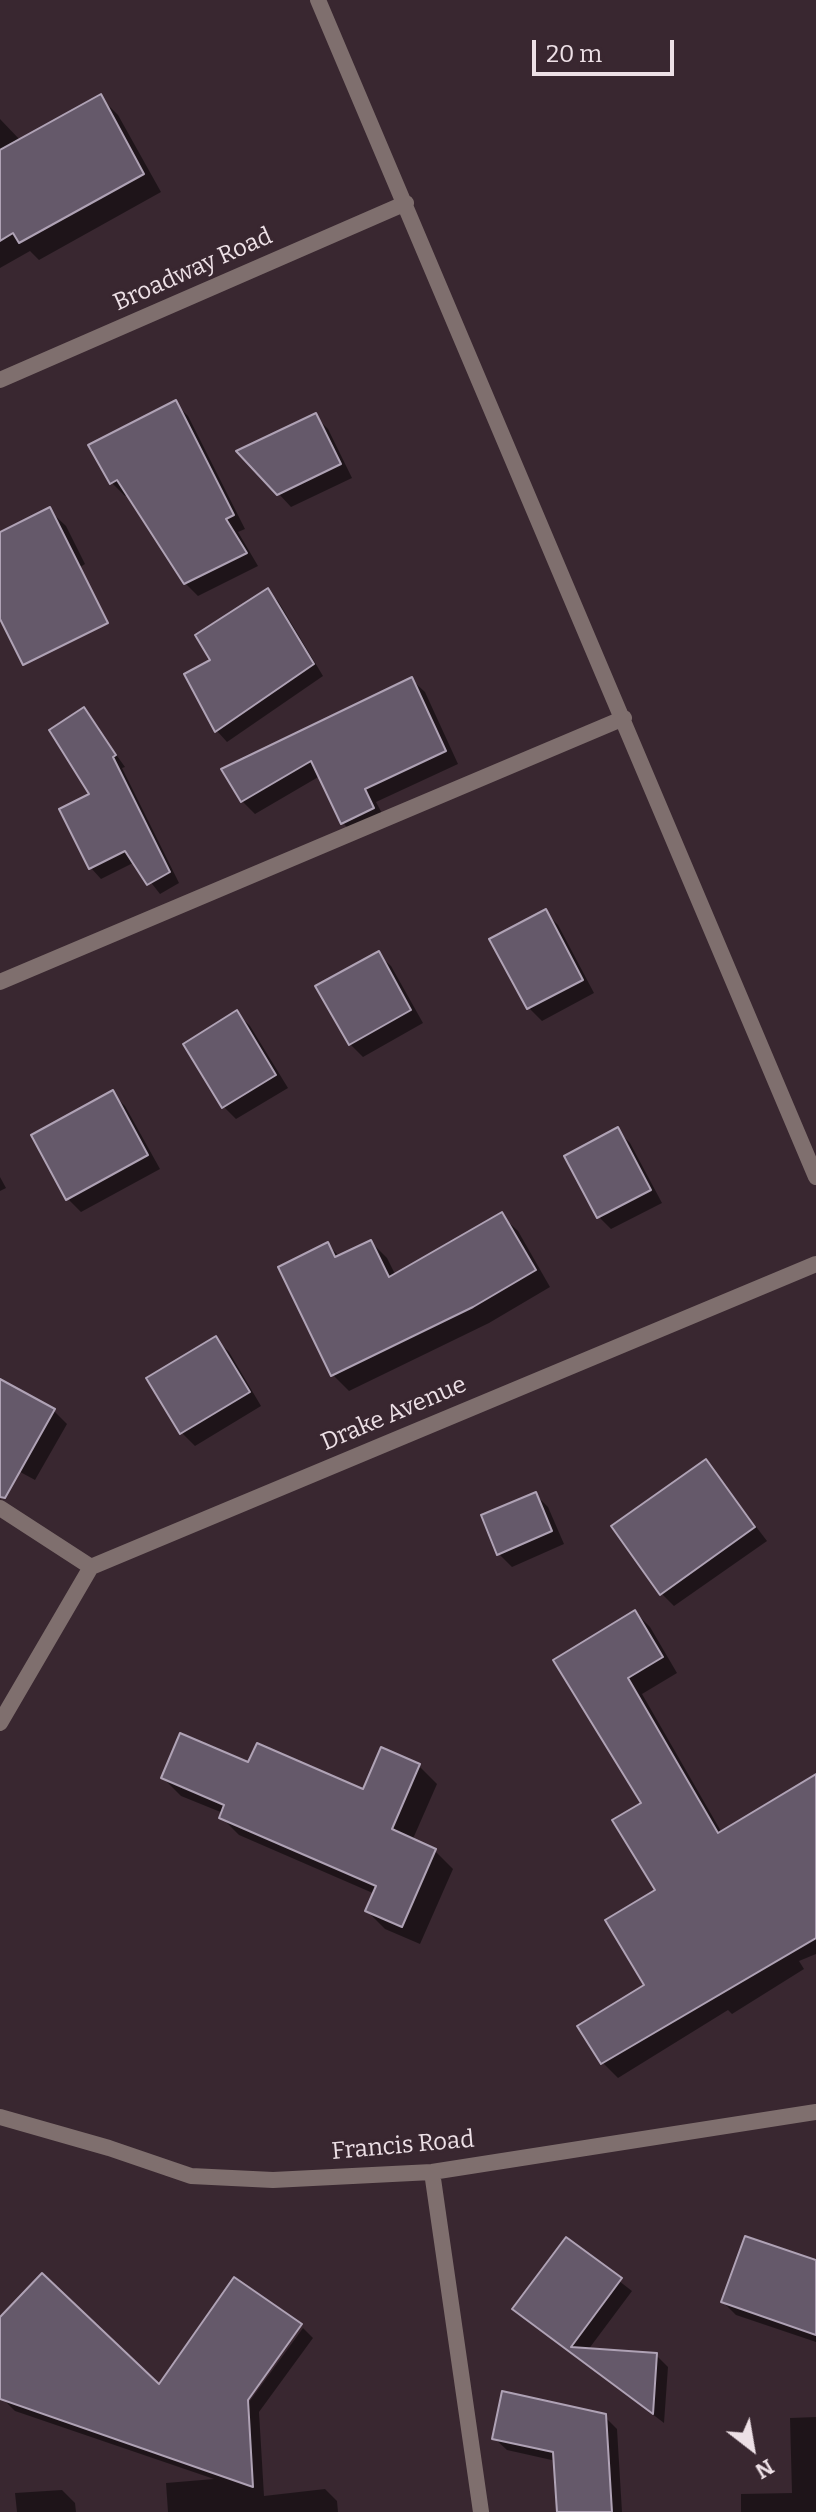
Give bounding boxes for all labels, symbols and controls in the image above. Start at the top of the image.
scale bar [536,24,678,74]
text: 20 m [546,40,602,68]
street label: Broadway Road [109,222,277,318]
street label: Drake Avenue [317,1370,471,1458]
street label: Francis Road [330,2125,476,2167]
north arrow [712,2408,792,2488]
text: N [750,2453,779,2485]

